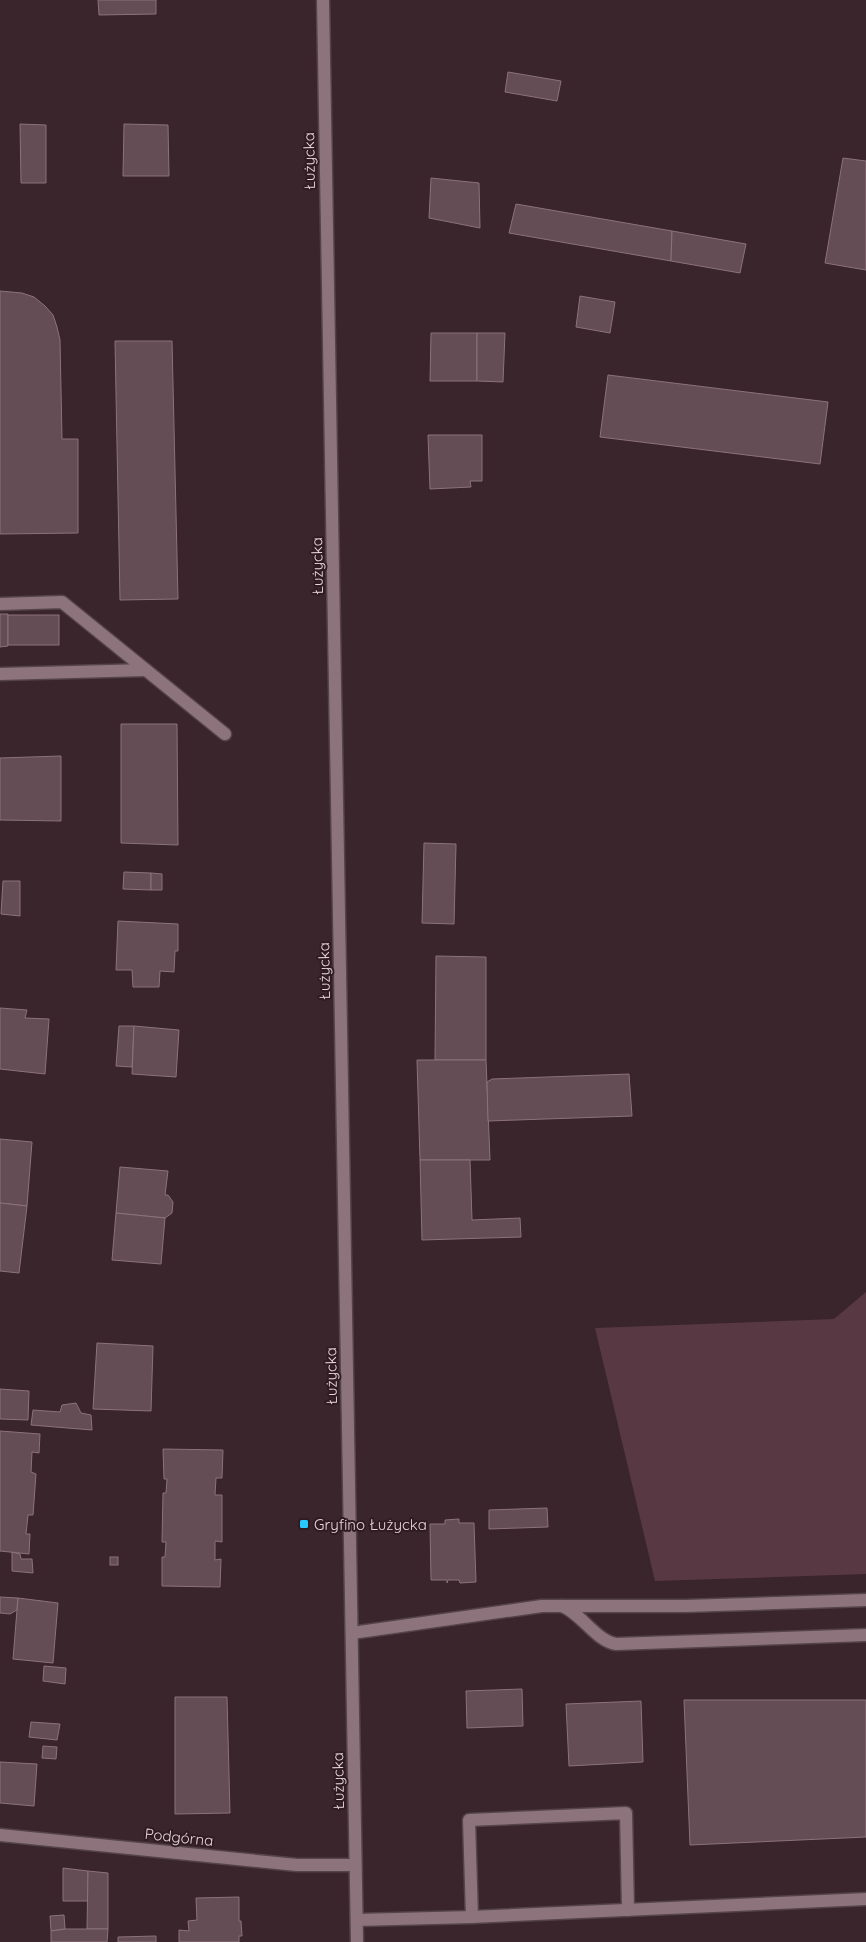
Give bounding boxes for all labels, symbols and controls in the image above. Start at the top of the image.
street label: Łużycka [299,132,319,190]
street label: Łużycka [307,537,327,595]
street label: Łużycka [314,942,334,1000]
street label: Łużycka [321,1347,341,1405]
place label: Gryfino Łużycka [314,1515,427,1534]
marker: Gryfino Łużycka [298,1518,310,1530]
street label: Łużycka [328,1752,348,1810]
street label: Podgórna [144,1824,214,1850]

